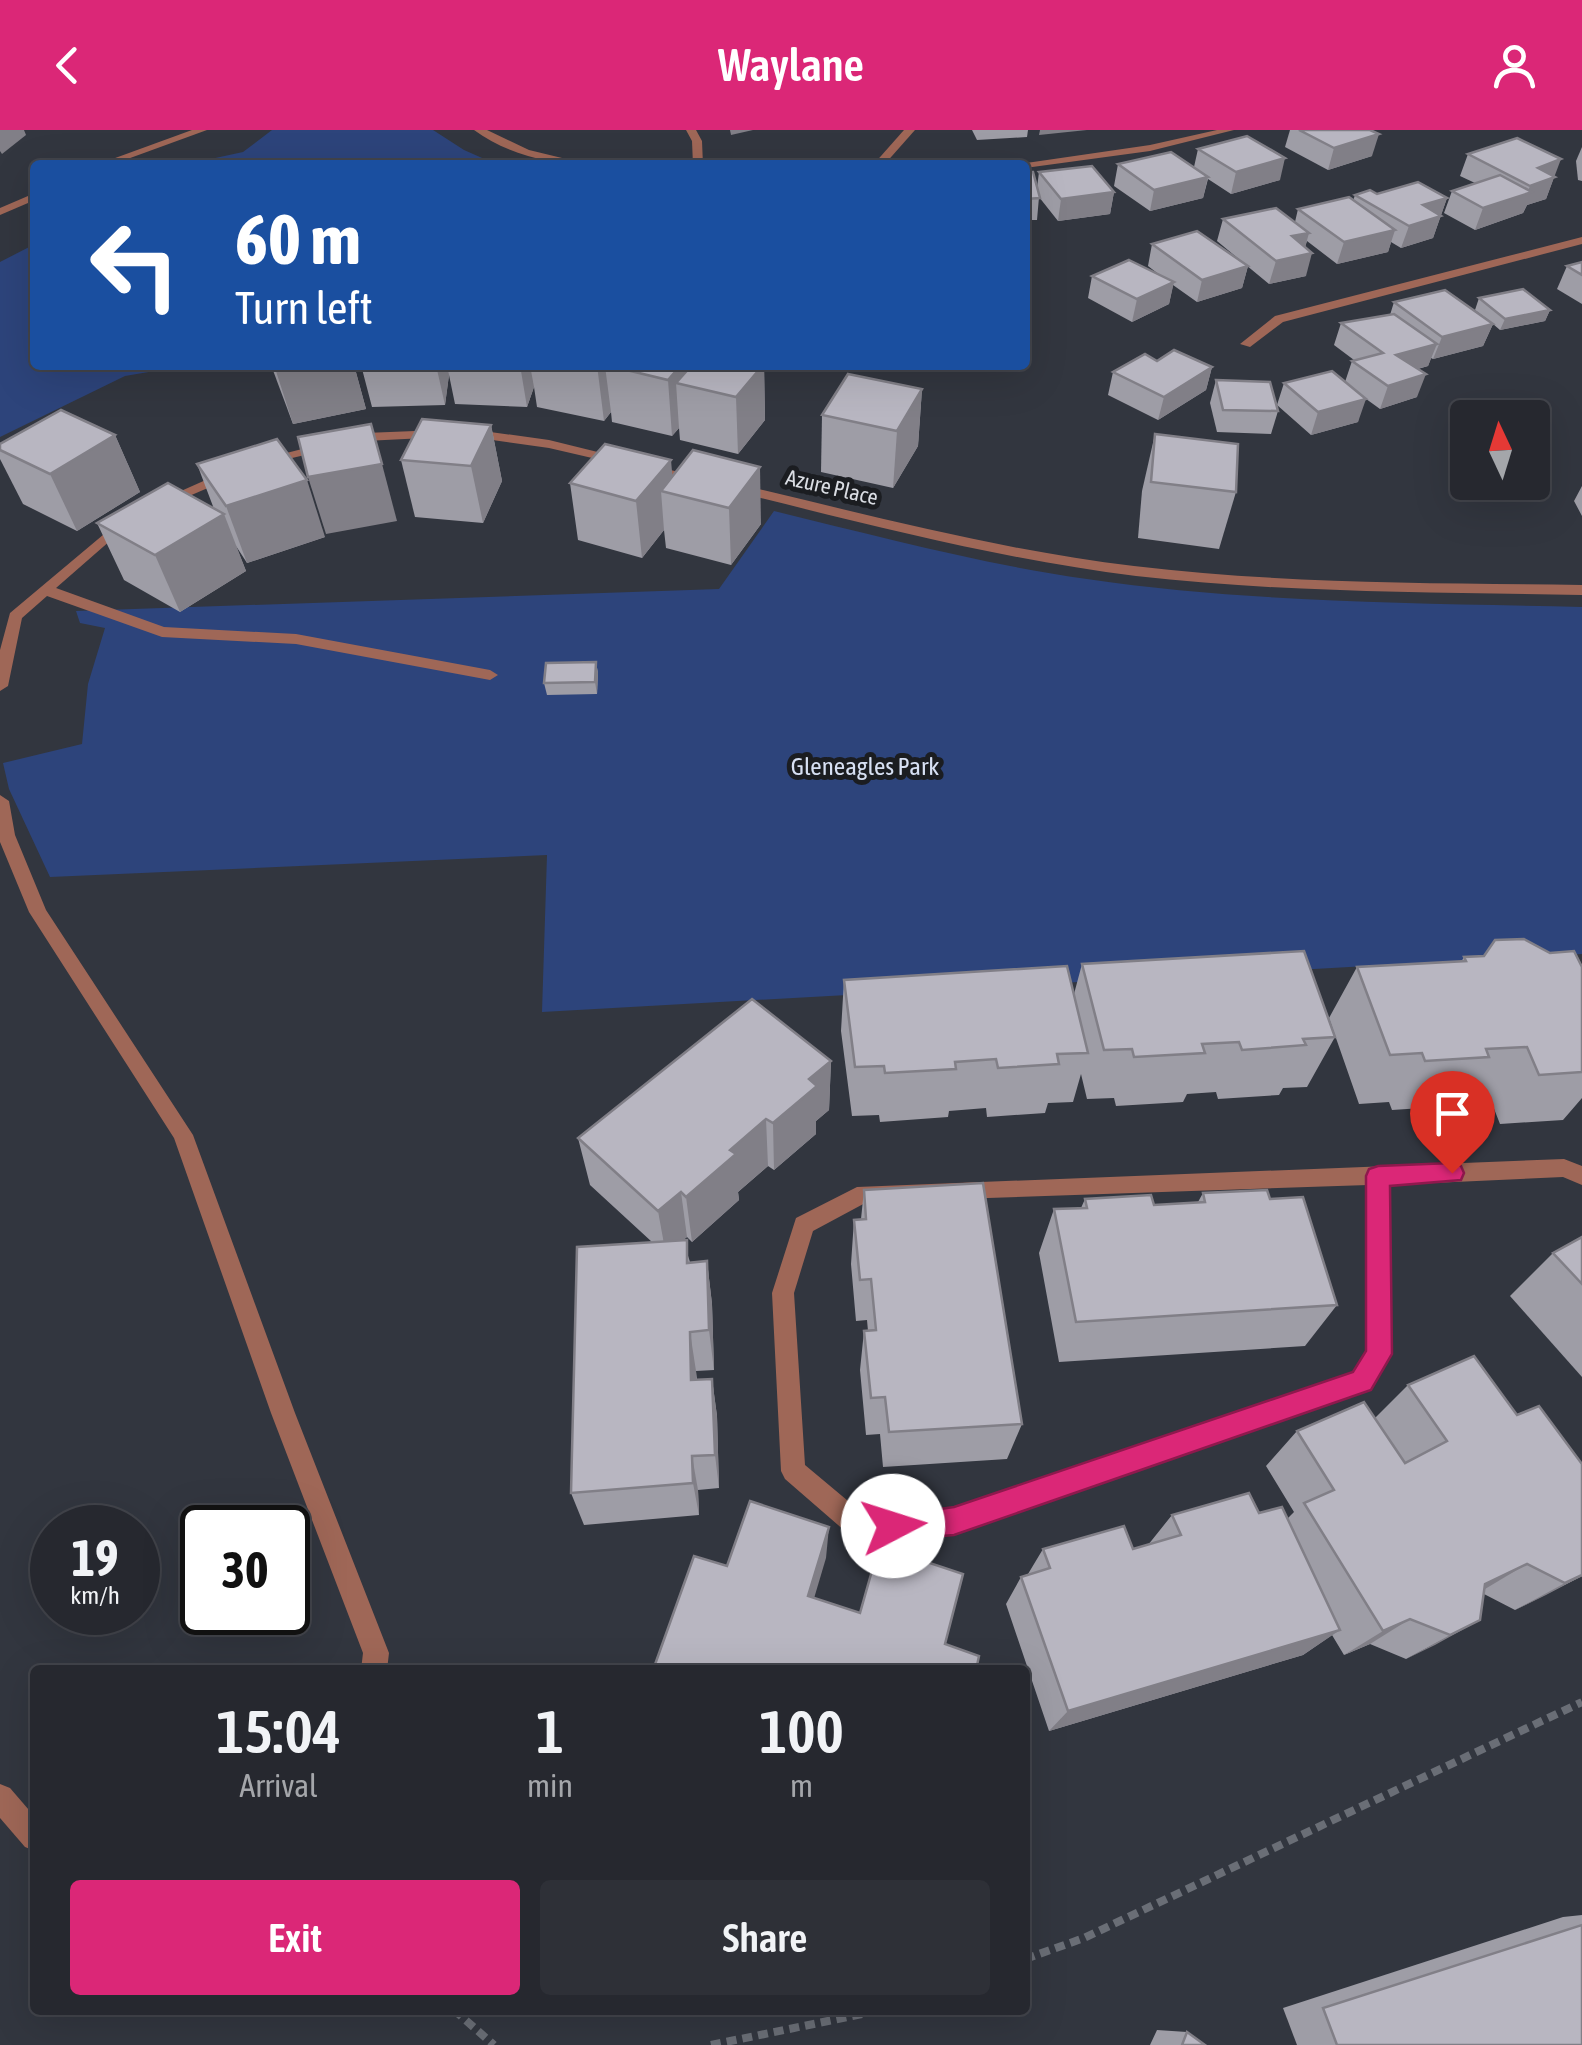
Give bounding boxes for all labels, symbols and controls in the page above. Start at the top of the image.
icon: back [40,38,95,93]
icon: person [1487,38,1542,93]
text: Waylane [718,39,864,91]
text: 60 m [235,199,361,279]
icon: left [70,200,200,330]
text: Turn left [235,282,373,334]
north arrow [1450,400,1550,500]
map controls [1450,400,1550,500]
street label: Azure Place [783,464,881,510]
park label: Gleneagles Park [791,752,939,780]
pin [1410,1071,1495,1174]
icon: arrive [1425,1086,1480,1141]
position arrow [841,1474,945,1578]
speed limit sign: 30 [180,1505,310,1635]
text: 19 [71,1529,118,1587]
text: km/h [70,1581,120,1609]
text: 15:04 [216,1697,341,1766]
text: 1 [536,1697,564,1766]
text: 100 [759,1697,844,1766]
text: Arrival [239,1767,318,1804]
text: min [527,1767,573,1804]
text: m [790,1767,813,1804]
button: Exit [70,1880,520,1995]
button: Share [540,1880,990,1995]

